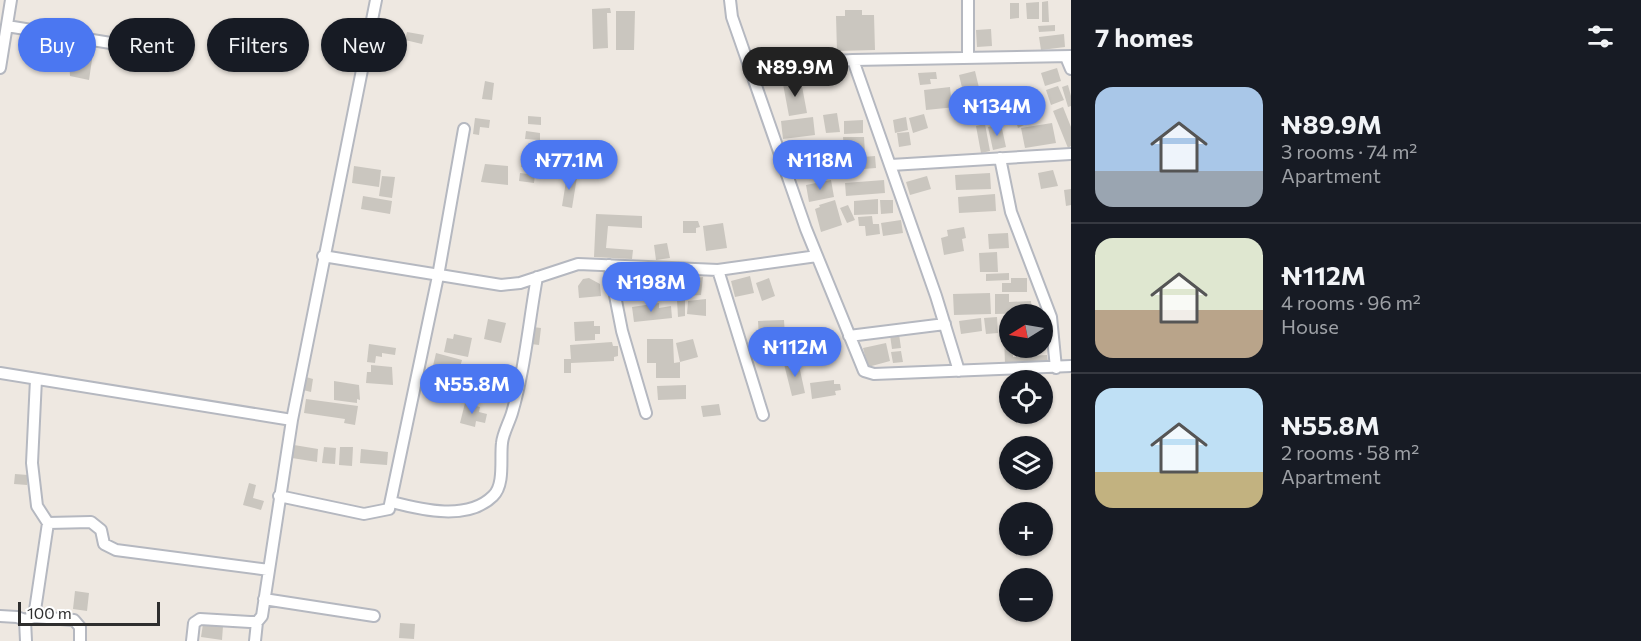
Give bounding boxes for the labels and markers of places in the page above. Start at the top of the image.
pin: ₦89.9M [746,47,844,98]
pin: ₦134M [955,86,1039,137]
pin: ₦77.1M [520,140,618,191]
pin: ₦118M [778,140,862,191]
pin: ₦198M [609,262,693,313]
pin: ₦112M [753,327,837,378]
pin: ₦55.8M [423,364,521,415]

